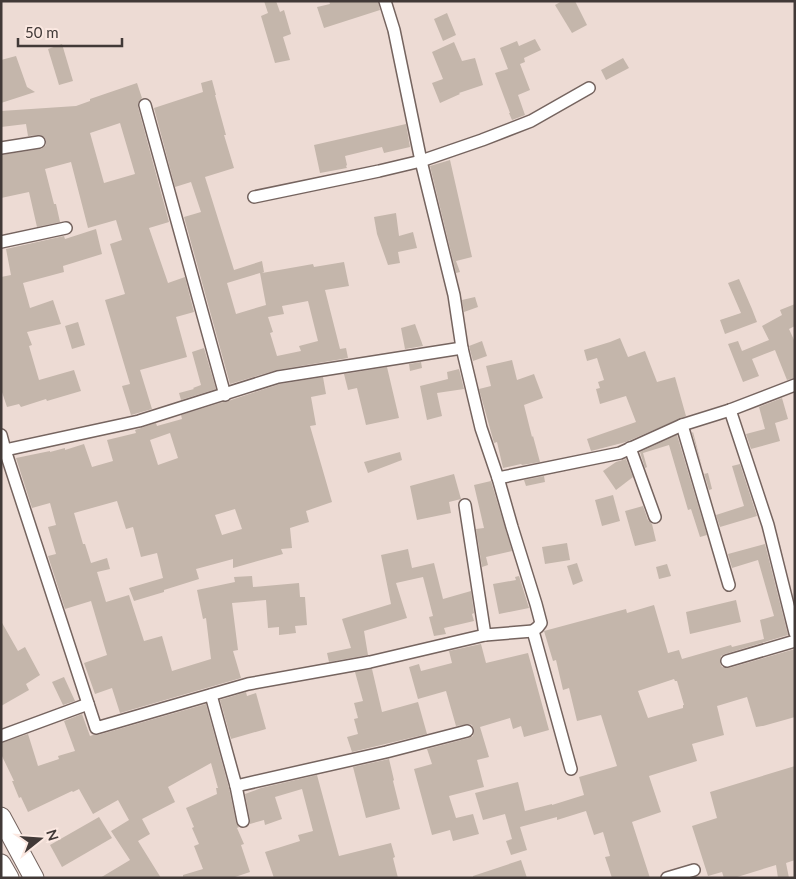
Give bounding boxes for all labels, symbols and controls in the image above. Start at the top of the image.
scale bar [18,15,121,47]
text: 50 m [25,23,59,41]
north arrow [15,814,65,864]
text: N [43,827,63,843]

